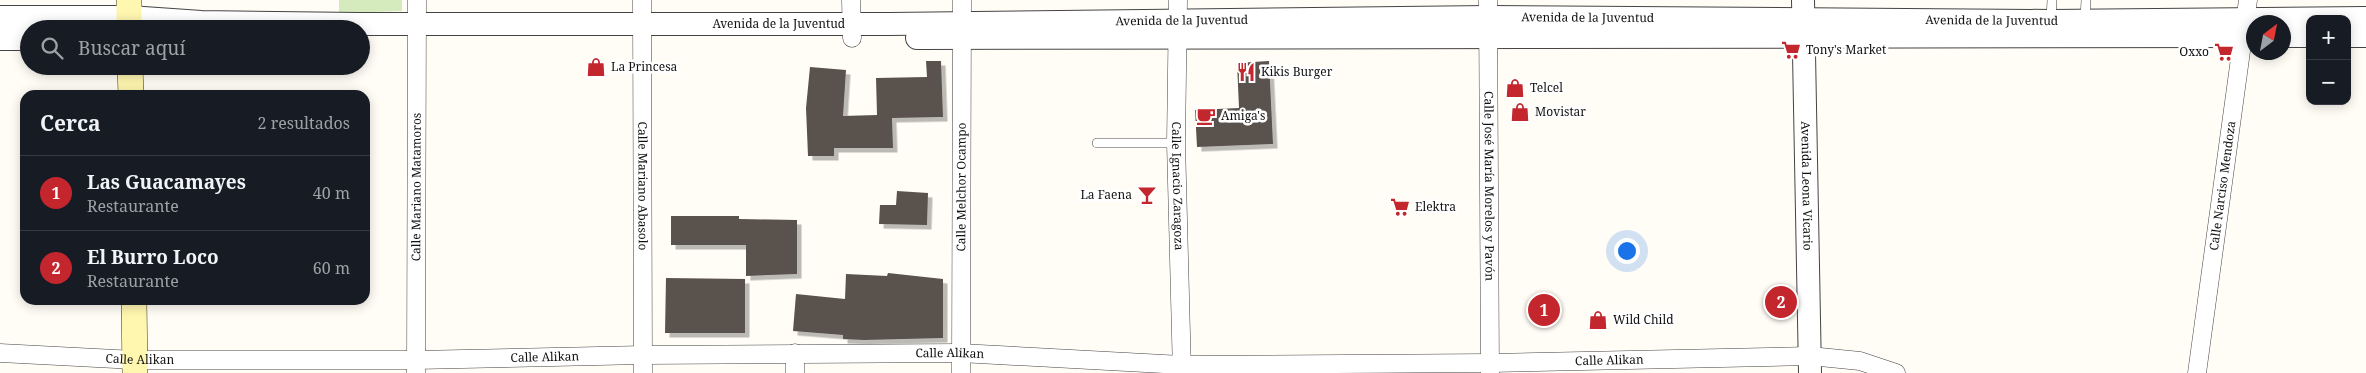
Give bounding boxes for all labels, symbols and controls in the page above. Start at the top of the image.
street label: Avenida de la Juventud [1521,8,1655,26]
street label: Avenida de la Juventud [1115,11,1249,29]
street label: Avenida de la Juventud [1925,11,2059,29]
street label: Avenida de la Juventud [712,15,846,32]
north arrow [2246,15,2291,60]
map controls [2306,15,2351,105]
button: + [2306,15,2351,60]
search box [20,20,370,75]
icon: search [38,34,66,62]
text: Buscar aquí [78,35,186,61]
supermarket icon: Tony's Market [1780,39,1802,61]
place label: Tony's Market [1806,41,1886,58]
supermarket icon: Oxxo [2213,41,2235,63]
place label: Oxxo [2179,43,2209,60]
shop icon: La Princesa [585,56,607,78]
place label: La Princesa [611,58,678,75]
button: − [2306,60,2351,105]
restaurant icon: Kikis Burger [1235,61,1257,83]
place label: Kikis Burger [1261,63,1333,80]
shop icon: Telcel [1504,77,1526,99]
place label: Telcel [1530,79,1563,96]
street label: Calle José María Morelos y Pavón [1480,91,1499,281]
shop icon: Movistar [1509,101,1531,123]
place label: Movistar [1535,103,1586,120]
cafe icon: Amiga's [1195,105,1217,127]
place label: Amiga's [1221,107,1265,124]
text: Cerca [40,109,101,137]
text: 2 resultados [258,112,350,134]
street label: Calle Mariano Matamoros [407,113,425,261]
street label: Calle Narciso Mendoza [2205,120,2239,252]
street label: Avenida Leona Vicario [1797,121,1817,251]
street label: Calle Mariano Abasolo [634,122,652,251]
street label: Calle Melchor Ocampo [952,122,970,252]
street label: Calle Ignacio Zaragoza [1168,122,1188,251]
text: Las Guacamayes [87,169,246,195]
text: 1 [51,182,61,204]
text: 40 m [313,182,350,204]
bar icon: La Faena [1136,184,1158,206]
place label: La Faena [1080,186,1132,203]
text: Restaurante [87,195,179,217]
supermarket icon: Elektra [1389,196,1411,218]
place label: Elektra [1415,198,1456,215]
your location [1614,238,1640,264]
text: El Burro Loco [87,244,219,270]
text: 2 [51,257,61,279]
text: 60 m [313,257,350,279]
text: Restaurante [87,270,179,292]
pin: 2 [1765,283,1797,321]
pin: 1 [1528,291,1560,329]
shop icon: Wild Child [1587,309,1609,331]
place label: Wild Child [1613,311,1674,328]
street label: Calle Alikan [915,344,985,362]
street label: Calle Alikan [510,347,580,366]
street label: Calle Alikan [105,349,174,368]
street label: Calle Alikan [1575,351,1644,369]

